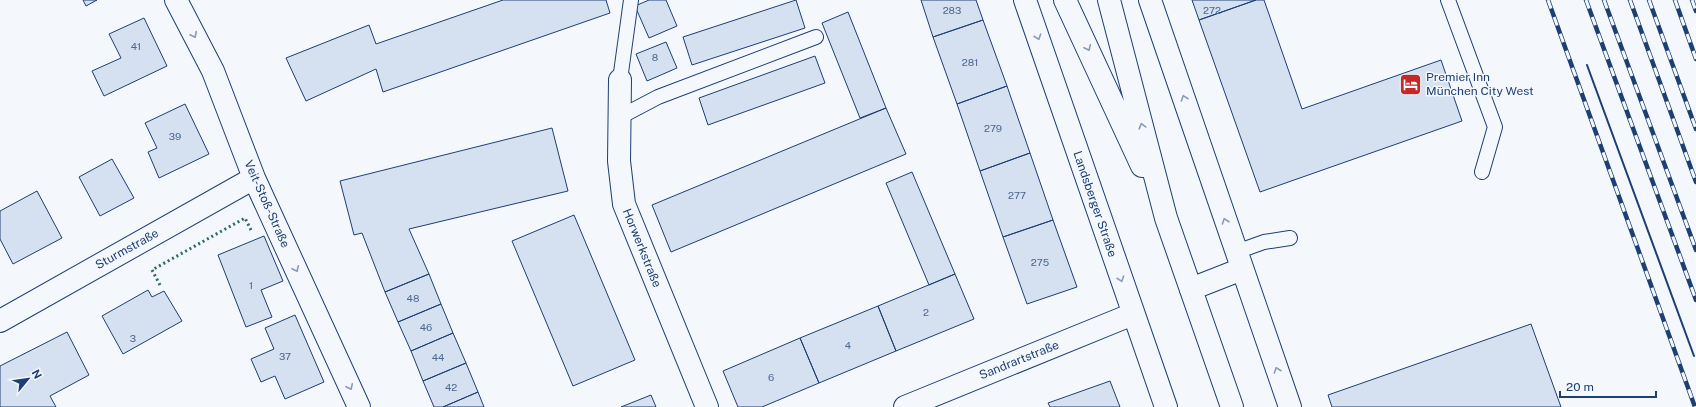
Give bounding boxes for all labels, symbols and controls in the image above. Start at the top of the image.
house number: 283 [943,4,961,16]
house number: 272 [1203,4,1221,16]
one-way arrow [189,31,197,38]
one-way arrow [1033,33,1041,40]
house number: 41 [131,40,141,52]
one-way arrow [1083,44,1091,51]
house number: 8 [652,51,658,63]
house number: 281 [962,56,978,68]
place label: Premier Inn München City West [1426,70,1534,98]
hotel icon: Premier Inn München City West [1398,71,1424,97]
one-way arrow [1180,94,1188,101]
house number: 279 [984,122,1002,134]
one-way arrow [1138,122,1147,129]
house number: 39 [169,130,181,142]
street label: Landsberger Straße [1070,149,1120,259]
street label: Veit-Stoß-Straße [241,158,293,250]
house number: 277 [1008,189,1026,201]
street label: Horwerkstraße [620,207,664,290]
one-way arrow [1222,218,1230,225]
street label: Sturmstraße [93,226,161,272]
house number: 275 [1031,256,1049,268]
one-way arrow [291,265,299,273]
one-way arrow [1117,275,1125,282]
house number: 1 [249,279,253,291]
house number: 48 [407,292,419,304]
house number: 2 [923,306,929,318]
house number: 46 [420,321,432,333]
house number: 3 [130,332,136,344]
street label: Sandrartstraße [977,338,1061,382]
house number: 4 [845,339,851,351]
house number: 37 [279,350,291,362]
house number: 44 [432,351,444,363]
north arrow [8,359,48,399]
text: N [29,367,44,381]
one-way arrow [1273,367,1282,374]
house number: 6 [768,371,774,383]
scale bar [1560,373,1656,399]
text: 20 m [1566,380,1594,394]
house number: 42 [445,381,457,393]
one-way arrow [345,383,353,391]

